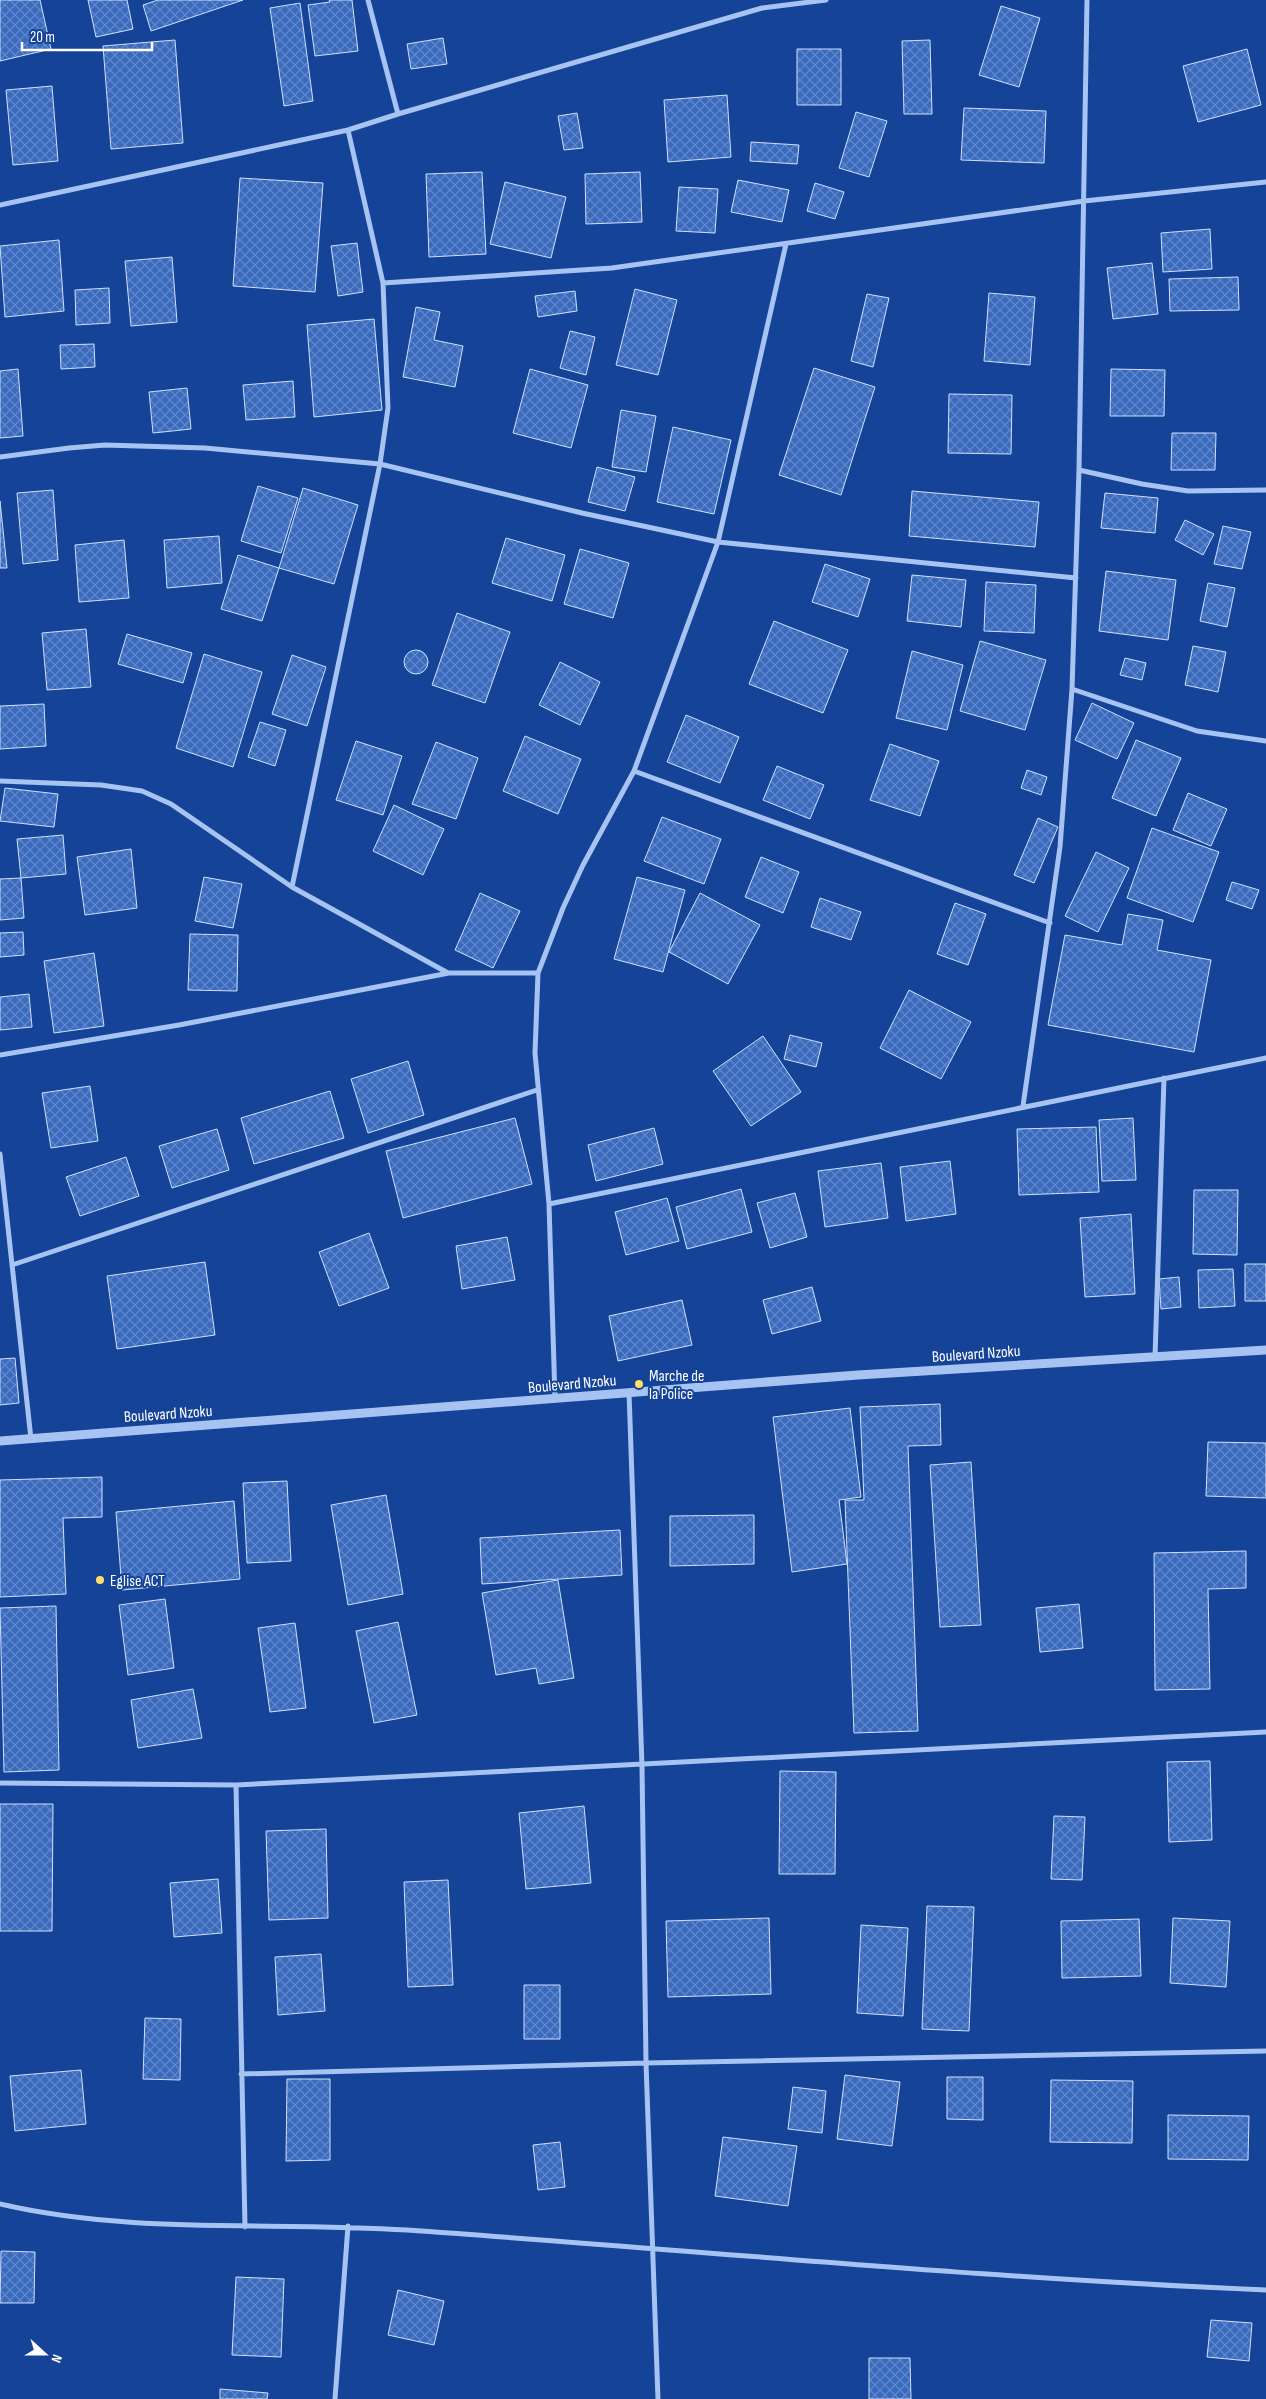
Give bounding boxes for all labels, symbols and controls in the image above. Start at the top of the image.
scale bar [22,20,152,52]
text: 20 m [30,28,55,47]
street label: Boulevard Nzoku [931,1342,1021,1367]
place label: Marche de la Police [649,1367,704,1404]
street label: Boulevard Nzoku [527,1371,617,1398]
marker: Marche de la Police [633,1378,645,1390]
street label: Boulevard Nzoku [123,1402,213,1427]
place label: Eglise ACT [110,1572,165,1591]
marker: Eglise ACT [94,1574,106,1586]
north arrow [20,2329,70,2379]
text: N [47,2352,66,2365]

